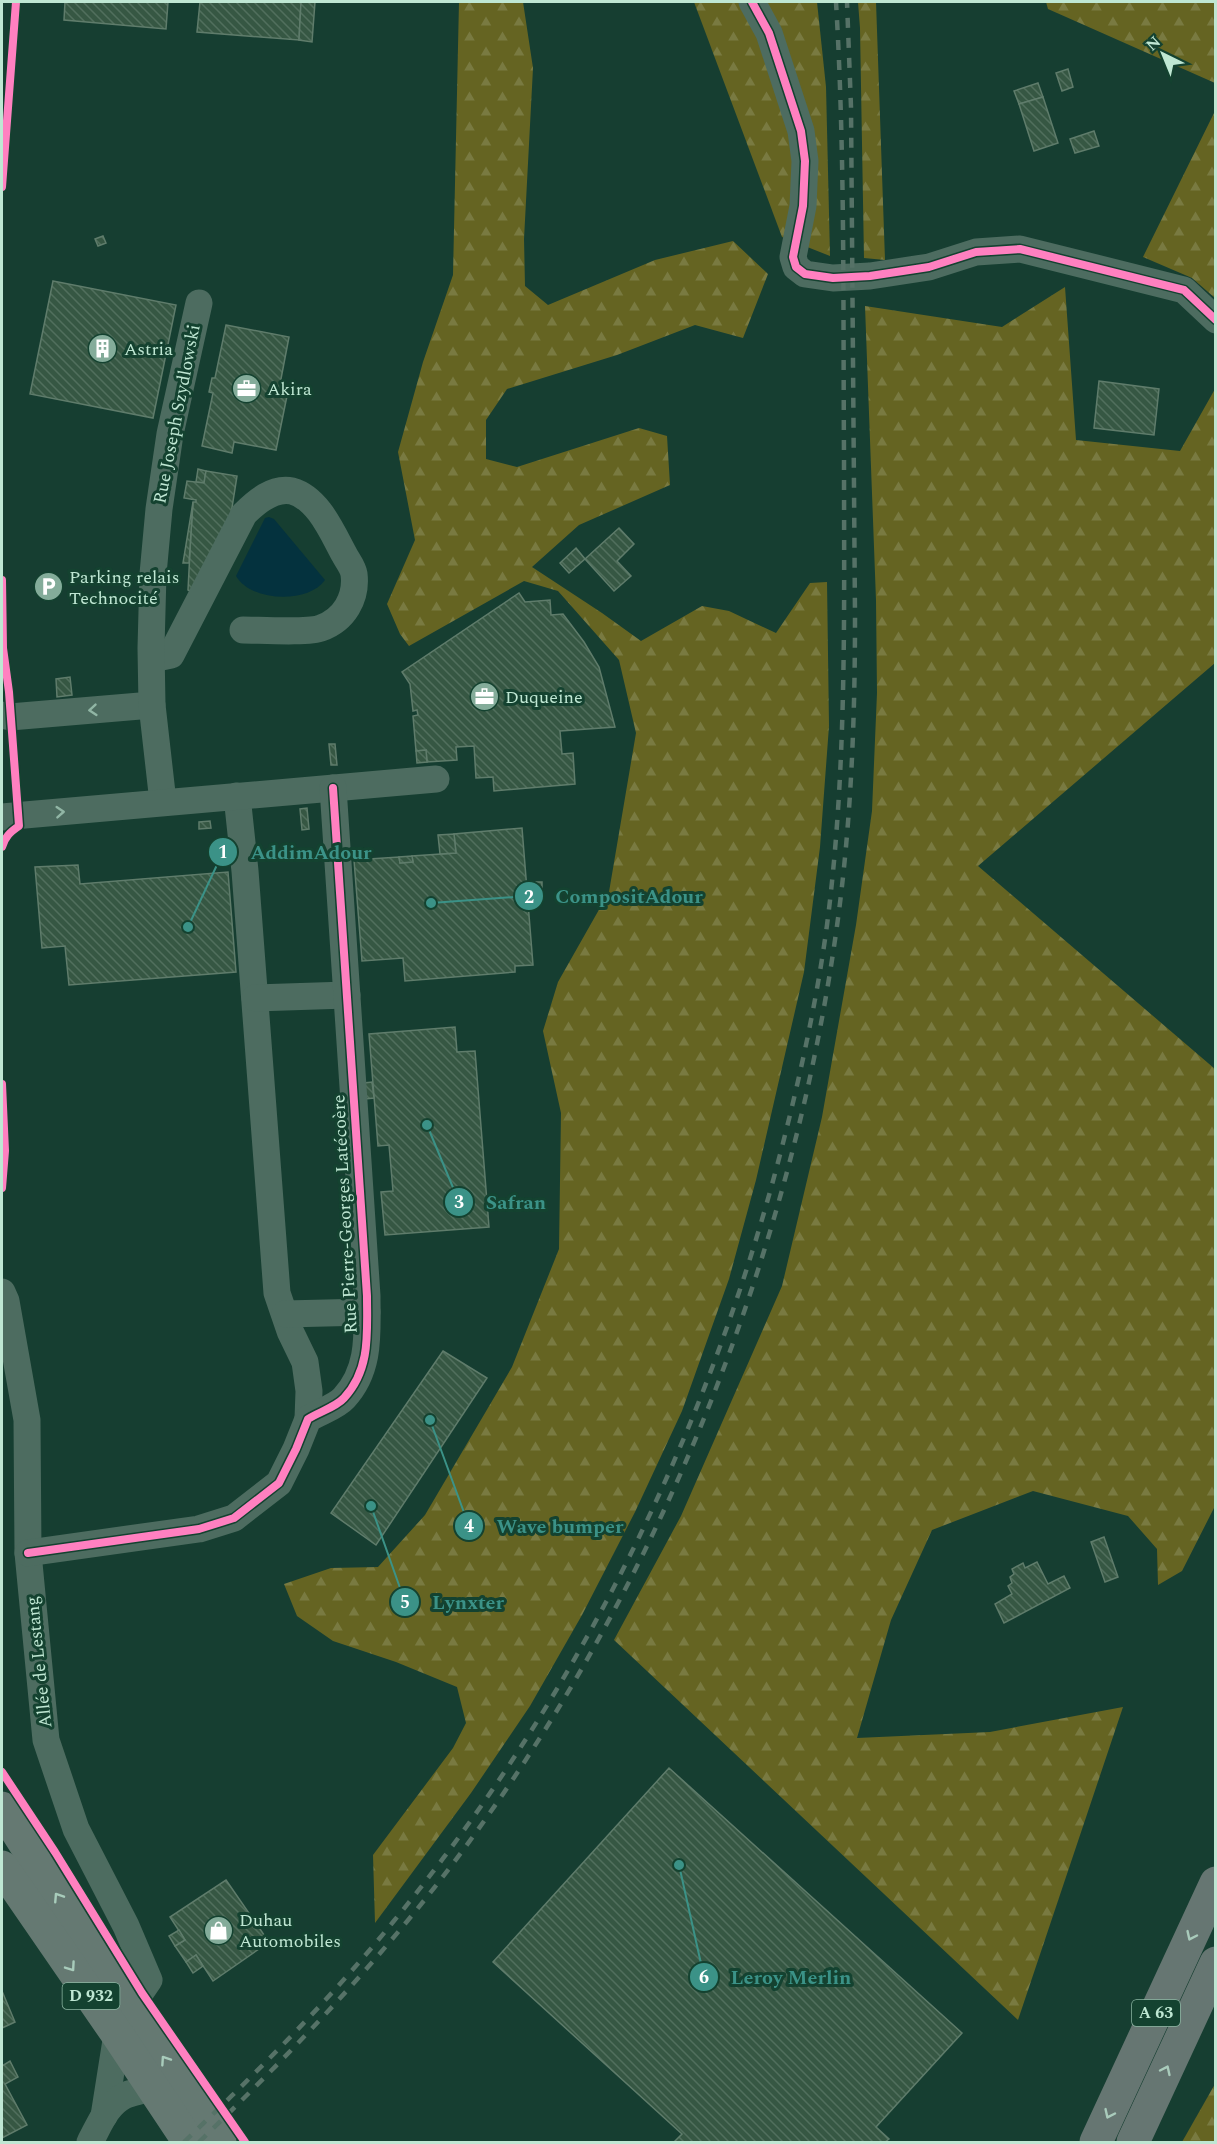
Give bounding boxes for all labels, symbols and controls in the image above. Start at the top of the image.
north arrow [1133,24,1193,84]
text: N [1140,31,1166,57]
street label: Rue Joseph Szydlowski [146,322,208,506]
building icon: Astria [87,333,119,365]
place label: Astria [124,336,173,363]
office icon: Akira [230,373,262,405]
place label: Akira [267,376,312,403]
place label: Parking relais Technocité [69,564,179,612]
parking icon: Parking relais Technocité [32,571,64,603]
office icon: Duqueine [468,681,500,713]
place label: Duqueine [505,684,583,711]
one-way arrow [89,703,98,716]
one-way arrow [55,805,64,818]
callout: AddimAdour [208,833,383,871]
text: AddimAdour [250,838,372,868]
text: 1 [218,839,228,866]
callout: CompositAdour [514,877,715,915]
text: CompositAdour [555,882,703,912]
text: 2 [524,884,534,911]
street label: Rue Pierre-Georges Latécoère [325,1094,365,1334]
callout: Safran [444,1183,558,1221]
text: Safran [486,1188,546,1218]
text: 3 [454,1189,464,1216]
callout: Wave bumper [454,1507,635,1545]
text: Wave bumper [497,1512,624,1542]
text: 4 [464,1513,474,1540]
callout: Lynxter [390,1583,516,1621]
text: Lynxter [432,1588,504,1618]
text: 5 [400,1589,410,1616]
street label: Allée de Lestang [19,1595,59,1729]
one-way arrow [54,1893,66,1903]
place label: Duhau Automobiles [239,1907,341,1955]
shop icon: Duhau Automobiles [202,1914,234,1946]
one-way arrow [1186,1930,1198,1941]
callout: Leroy Merlin [689,1958,864,1996]
one-way arrow [63,1961,75,1971]
text: Leroy Merlin [731,1963,851,1993]
text: 6 [699,1964,709,1991]
road number: D 932 [62,1983,119,2009]
road number: A 63 [1132,2000,1180,2026]
one-way arrow [161,2056,172,2067]
one-way arrow [1159,2066,1171,2077]
one-way arrow [1105,2107,1117,2118]

